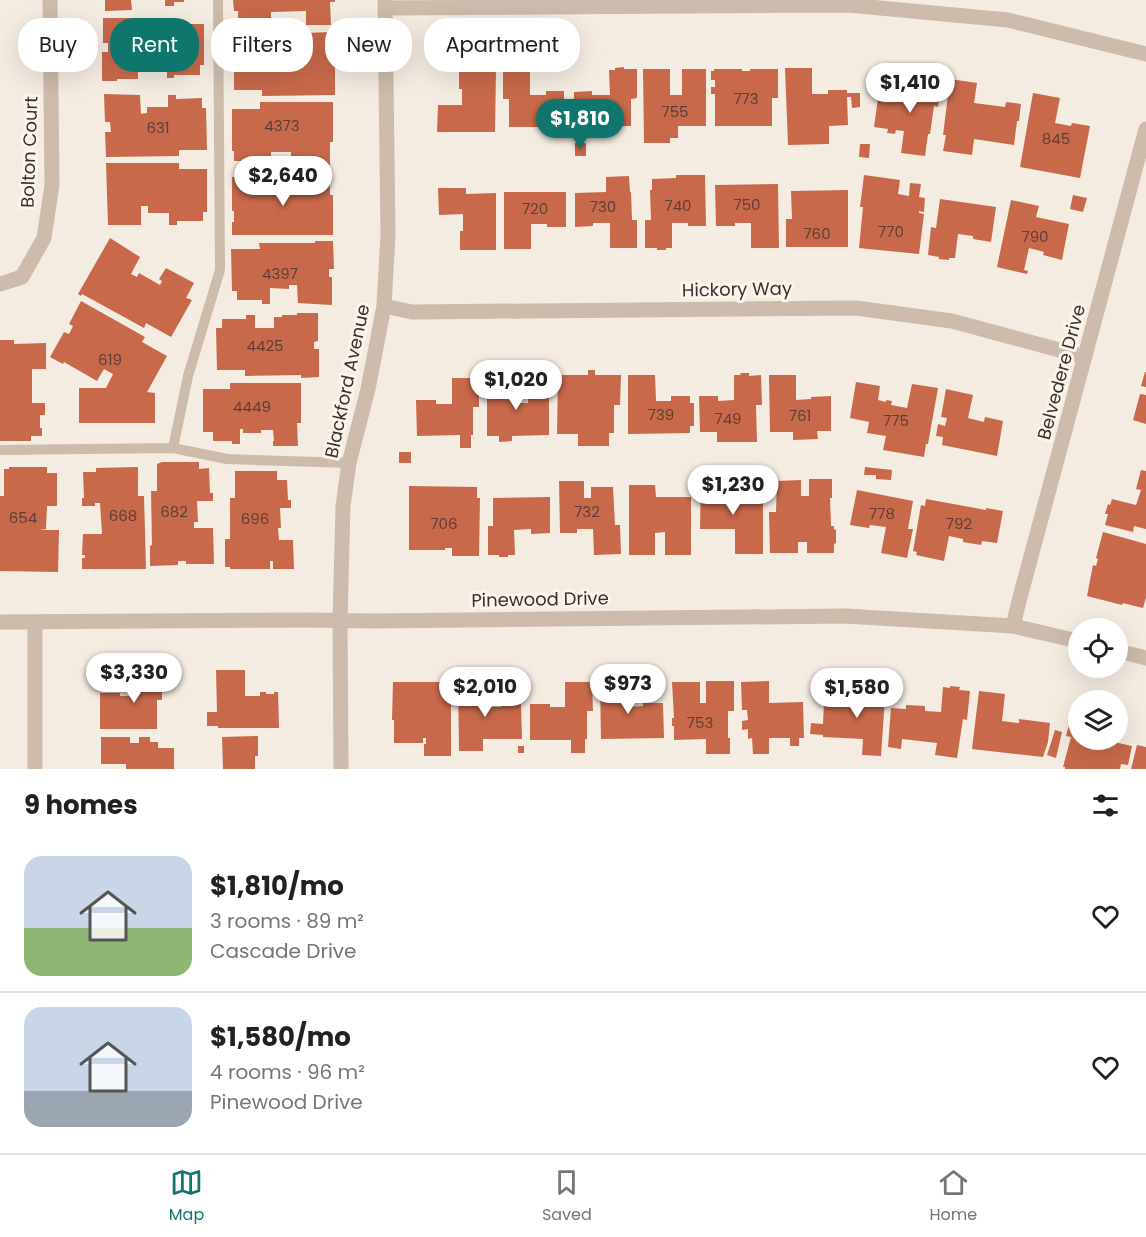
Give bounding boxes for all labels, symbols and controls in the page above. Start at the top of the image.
chip: Buy [18,18,98,72]
chip: Rent [110,18,199,72]
chip: Filters [211,18,313,72]
chip: New [325,18,412,72]
chip: Apartment [424,18,580,72]
pin: $1,410 [861,63,959,114]
text: $1,410 [880,68,940,96]
house number: 773 [733,88,759,109]
street label: Bolton Court [15,96,43,208]
pin: $1,810 [531,99,629,150]
house number: 755 [661,101,689,122]
text: $1,810 [550,104,610,132]
house number: 4373 [264,115,300,136]
house number: 631 [146,117,170,138]
house number: 845 [1042,128,1070,149]
pin: $2,640 [234,156,332,207]
text: $2,640 [248,161,318,189]
house number: 750 [733,194,761,215]
house number: 740 [664,195,692,216]
house number: 730 [590,196,616,217]
house number: 720 [522,198,548,219]
house number: 770 [878,221,904,242]
house number: 760 [803,223,831,244]
house number: 790 [1021,226,1049,247]
house number: 4397 [262,263,298,284]
street label: Hickory Way [682,276,792,302]
street label: Blackford Avenue [318,302,376,460]
street label: Belvedere Drive [1031,302,1091,442]
house number: 4425 [247,335,283,356]
house number: 619 [98,349,122,370]
pin: $1,020 [467,360,565,411]
text: $1,020 [484,365,548,393]
house number: 4449 [233,396,271,417]
house number: 739 [648,404,674,425]
house number: 761 [789,405,811,426]
house number: 749 [714,408,742,429]
house number: 775 [883,410,909,431]
pin: $1,230 [684,465,782,516]
text: $1,230 [702,470,764,498]
house number: 682 [160,501,188,522]
house number: 732 [574,501,600,522]
house number: 778 [869,503,895,524]
house number: 668 [109,505,137,526]
house number: 654 [9,507,37,528]
house number: 696 [241,508,269,529]
house number: 706 [430,513,458,534]
house number: 792 [946,513,972,534]
street label: Pinewood Drive [471,585,609,613]
map controls [1068,618,1128,750]
button: locate [1068,618,1128,678]
pin: $3,330 [85,653,183,704]
text: $3,330 [100,658,168,686]
pin: $973 [592,664,664,715]
pin: $2,010 [436,667,534,718]
pin: $1,580 [808,668,906,719]
text: $973 [604,669,652,697]
text: $2,010 [453,672,517,700]
text: $1,580 [824,673,890,701]
button: layers [1068,690,1128,750]
house number: 753 [687,712,713,733]
text: 9 homes [24,787,138,823]
icon: filters [1089,789,1122,822]
text: $1,810/mo [210,868,344,904]
icon: home [72,880,144,952]
icon: heart [1089,900,1122,933]
text: 3 rooms · 89 m² [210,907,364,935]
text: Cascade Drive [210,937,356,965]
text: $1,580/mo [210,1019,351,1055]
icon: home [72,1031,144,1103]
icon: heart [1089,1051,1122,1084]
text: 4 rooms · 96 m² [210,1058,365,1086]
text: Pinewood Drive [210,1088,363,1116]
tab: Map [169,1166,204,1227]
tab: Saved [542,1166,592,1227]
tab: Home [929,1166,977,1227]

